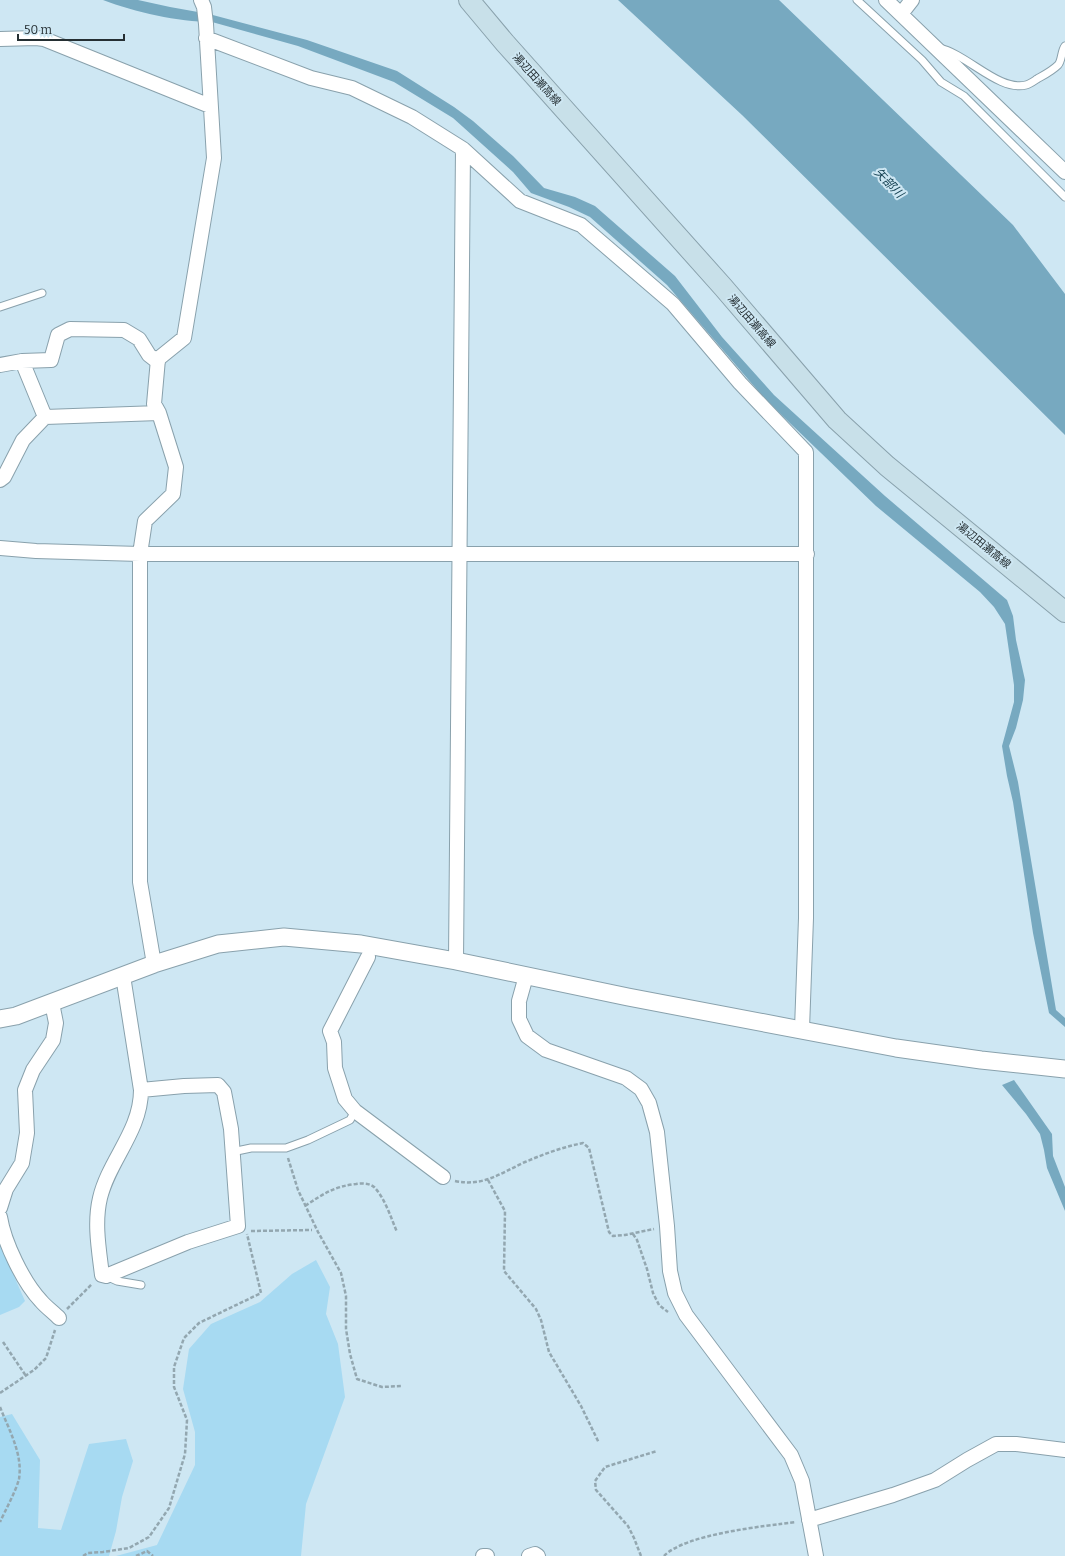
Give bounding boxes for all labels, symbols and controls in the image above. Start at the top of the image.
scale bar [18,16,124,42]
text: 50 m [24,23,53,37]
street label: 湯辺田瀬高線 [510,50,564,108]
water label: 矢部川 [871,165,908,202]
street label: 湯辺田瀬高線 [725,292,778,350]
street label: 湯辺田瀬高線 [954,520,1013,571]

